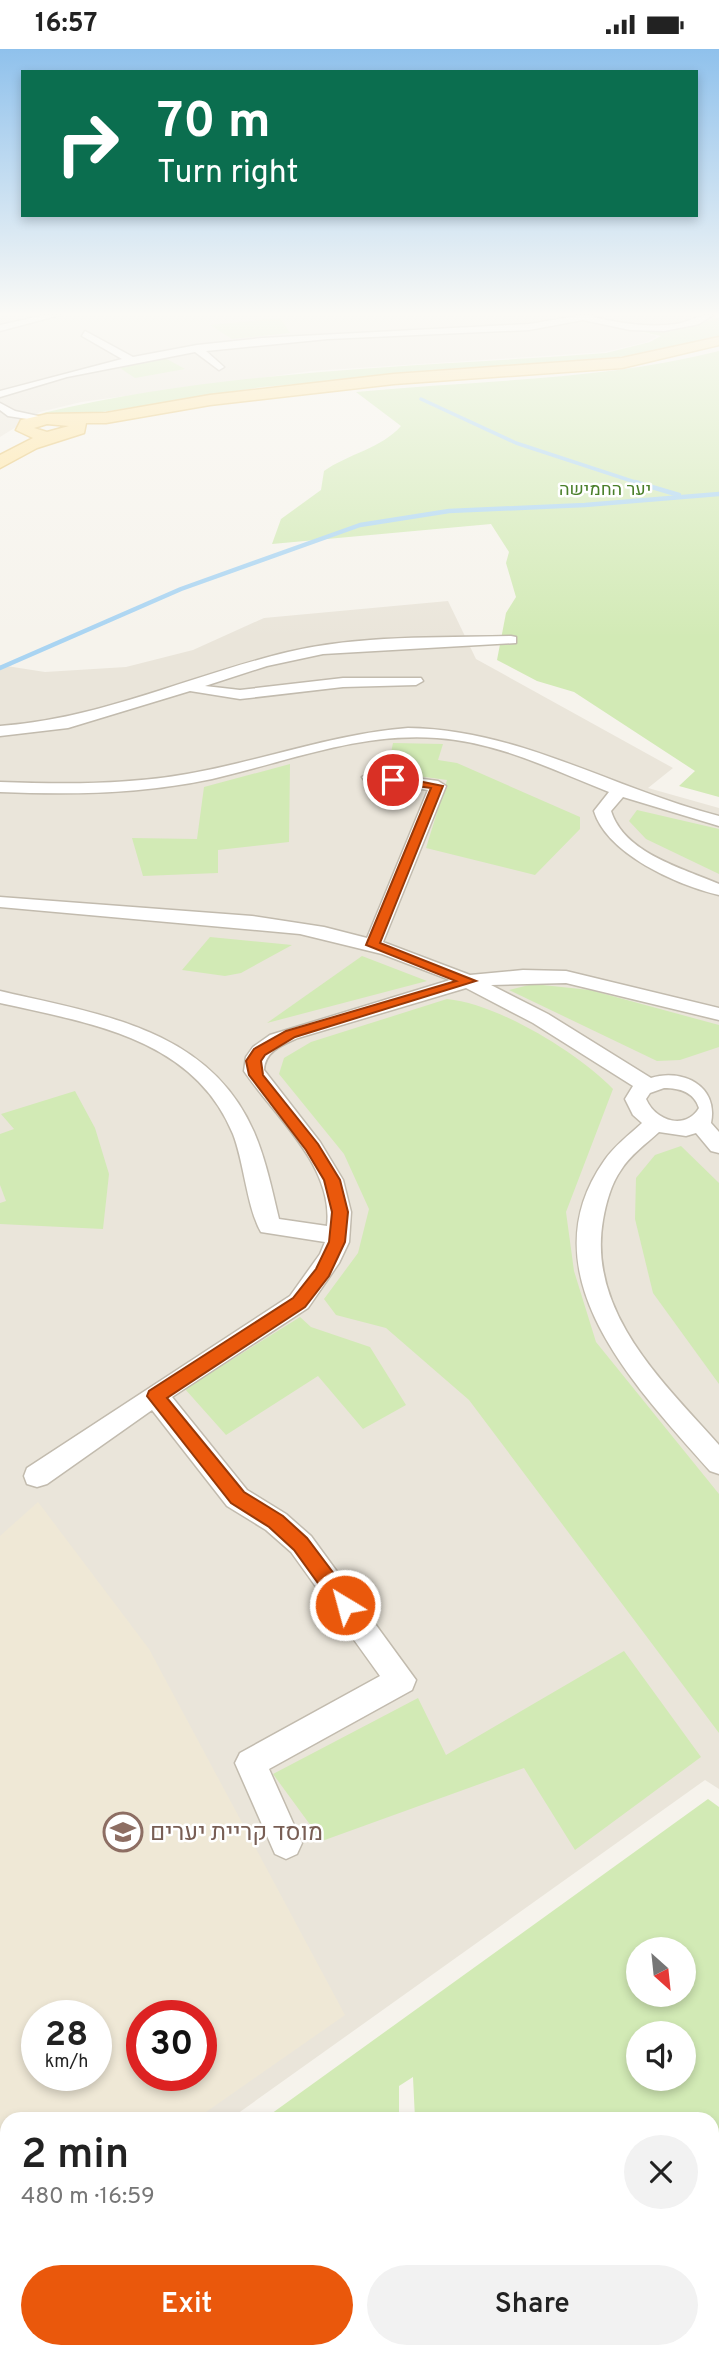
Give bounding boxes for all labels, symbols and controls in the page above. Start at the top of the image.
text: 16:57 [35,8,98,41]
text: 70 m [157,93,271,155]
icon: right [42,98,133,189]
text: Turn right [157,154,299,194]
park label: יער החמישה [559,479,651,502]
pin [363,750,423,810]
icon: arrive [374,761,412,799]
position arrow [308,1568,382,1642]
school or university icon: מוסד קריית יערים [102,1811,144,1853]
place label: מוסד קריית יערים [150,1819,323,1849]
north arrow [626,1937,696,2007]
map controls [626,1937,696,2091]
speed limit sign: 30 [126,2000,217,2091]
text: 28 [45,2014,88,2058]
button: sound [626,2021,696,2091]
text: km/h [45,2051,88,2074]
text: 2 min [21,2130,129,2183]
button: close [624,2135,698,2209]
text: 480 m · 16:59 [21,2183,155,2212]
button: Exit [21,2265,353,2345]
button: Share [367,2265,698,2345]

